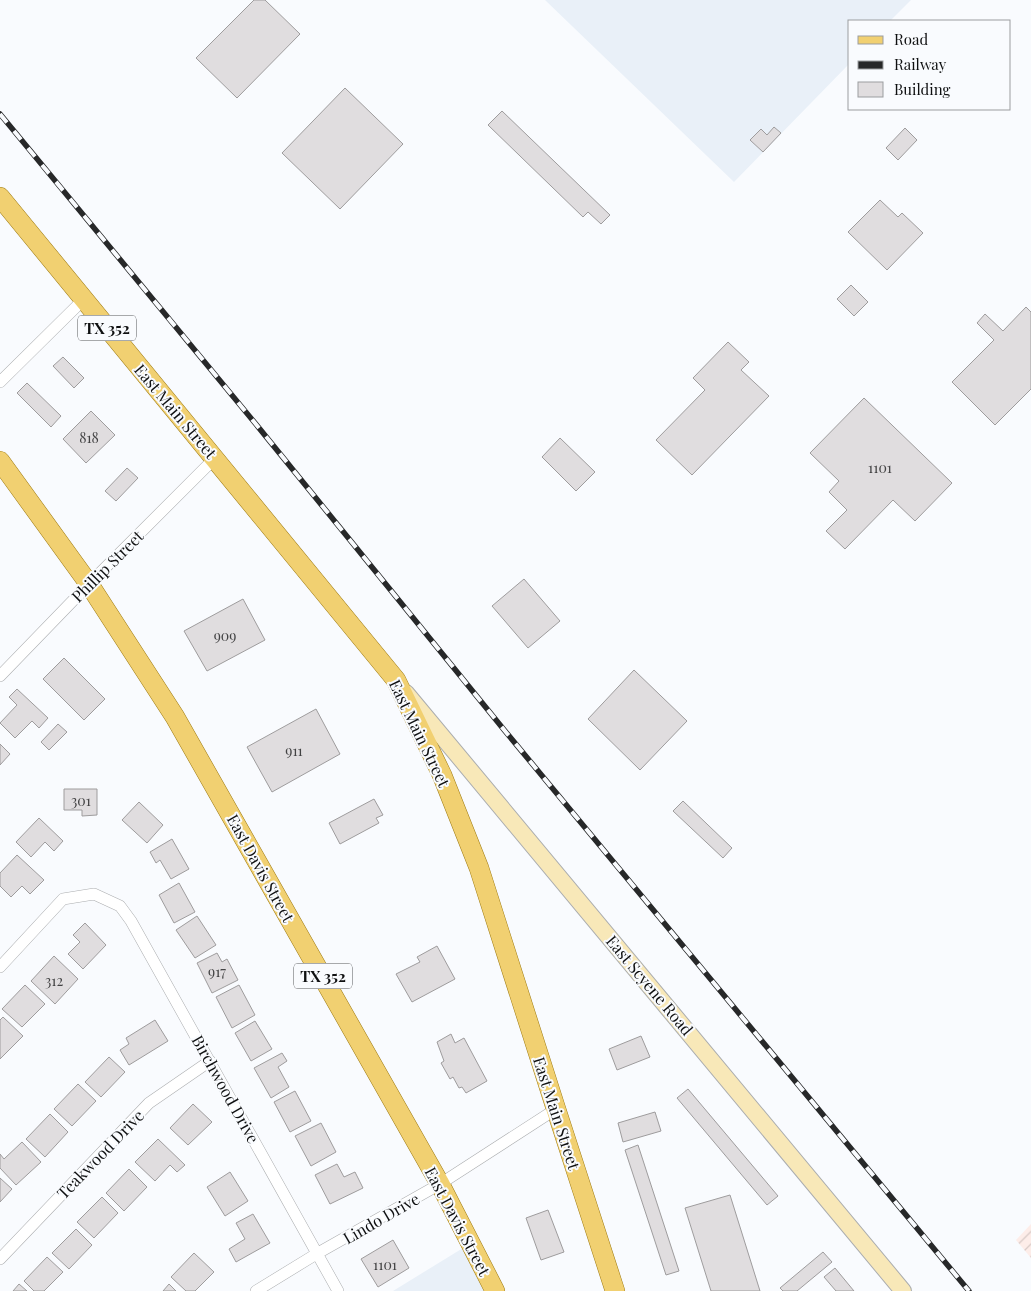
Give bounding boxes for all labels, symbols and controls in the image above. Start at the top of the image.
legend [848,20,1011,110]
text: Road [894,29,928,49]
text: Railway [894,54,947,74]
text: Building [894,79,951,99]
road number: TX 352 [78,316,136,340]
street label: East Main Street [130,359,222,463]
house number: 818 [79,428,99,447]
house number: 1101 [868,458,892,477]
street label: Phillip Street [67,525,148,606]
house number: 909 [214,626,236,645]
street label: East Main Street [385,676,455,791]
house number: 911 [285,741,303,760]
house number: 301 [71,791,91,810]
street label: East Davis Street [223,810,299,926]
street label: East Scyene Road [602,930,698,1040]
house number: 917 [208,962,226,981]
road number: TX 352 [294,964,352,988]
house number: 312 [45,971,63,990]
street label: Birchwood Drive [188,1031,264,1147]
street label: East Main Street [529,1054,585,1172]
street label: Teakwood Drive [52,1105,148,1203]
street label: East Davis Street [421,1163,496,1279]
street label: Lindo Drive [339,1188,423,1248]
house number: 1101 [373,1255,397,1274]

